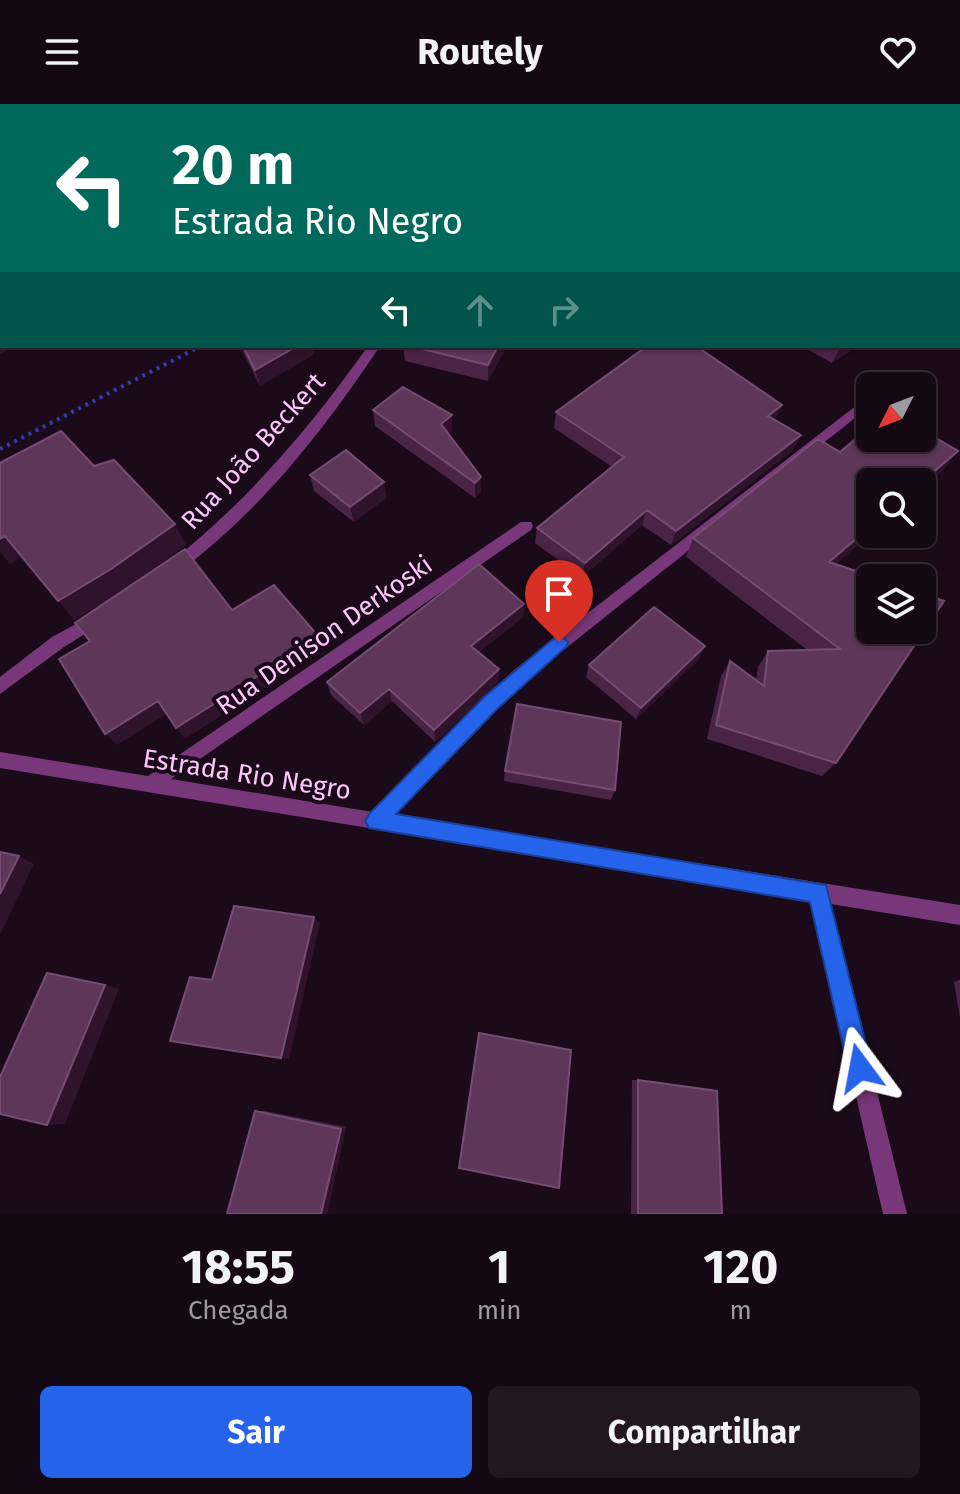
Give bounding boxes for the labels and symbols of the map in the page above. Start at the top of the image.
street label: Rua João Beckert [175,366,332,536]
north arrow [856,372,936,452]
street label: Rua Denison Derkoski [210,549,438,722]
pin [525,560,593,642]
street label: Estrada Rio Negro [141,743,353,806]
position arrow [818,1026,902,1110]

